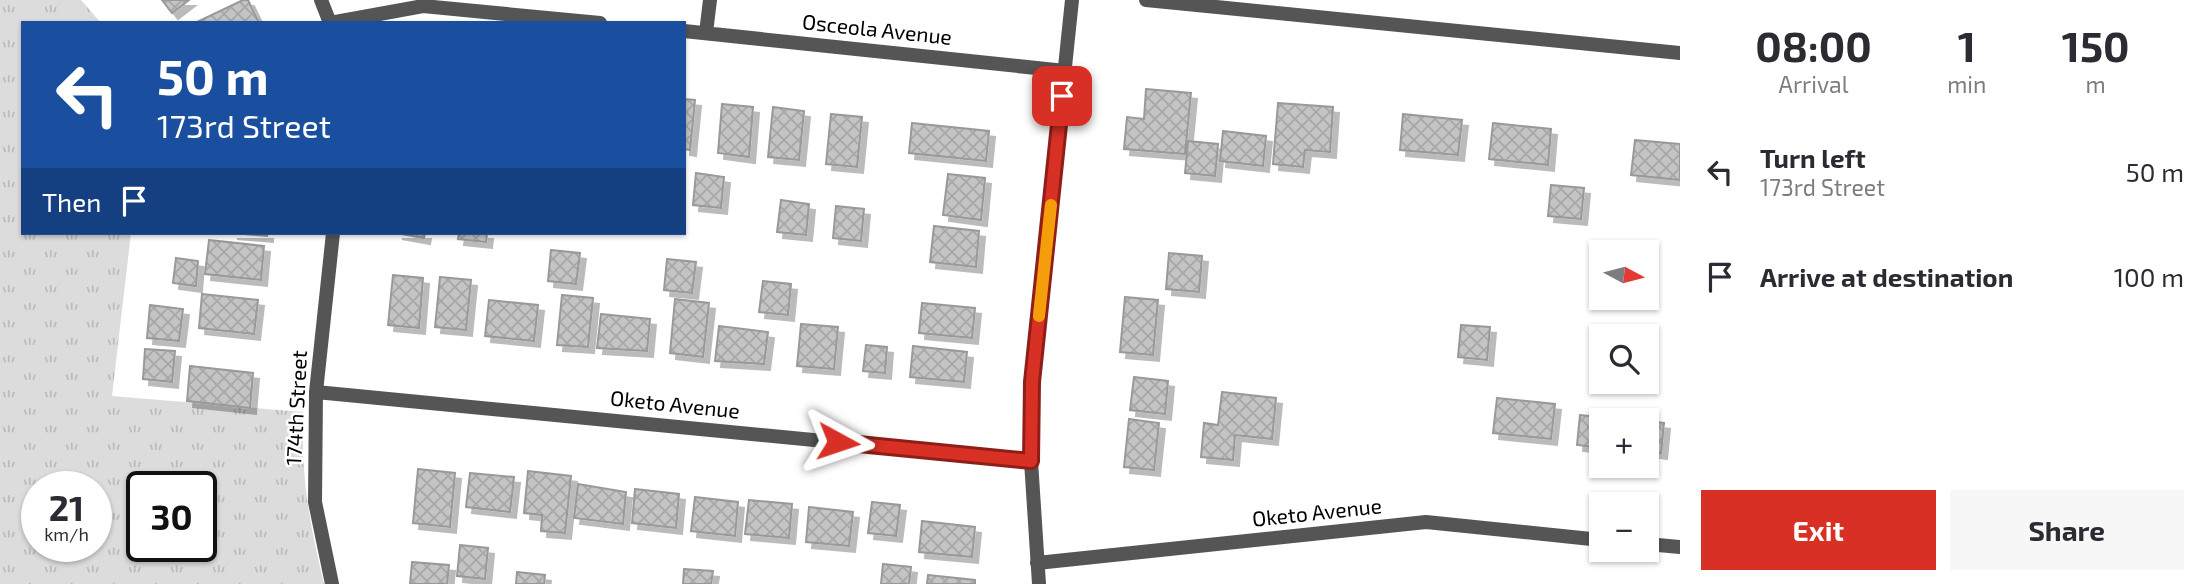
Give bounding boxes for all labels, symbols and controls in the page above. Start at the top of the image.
street label: Osceola Avenue [801,8,953,49]
text: 08:00 [1755,20,1872,70]
text: 1 [1958,20,1976,70]
text: 150 [2062,20,2130,70]
text: 50 m [157,46,269,105]
icon: left [42,49,133,140]
pin [1032,66,1092,126]
text: Arrival [1779,70,1849,98]
text: min [1947,70,1986,98]
text: m [2086,70,2106,98]
icon: arrive [1043,77,1081,115]
text: 173rd Street [157,106,331,144]
text: Turn left [1760,142,1866,173]
icon: left [1701,153,1739,191]
text: 50 m [2126,156,2184,187]
text: 173rd Street [1760,173,1885,201]
icon: arrive [115,182,153,220]
text: Then [42,186,101,217]
north arrow [1589,240,1659,310]
map controls [1589,240,1659,562]
icon: arrive [1701,258,1739,296]
text: Arrive at destination [1760,261,2013,292]
text: 100 m [2114,261,2184,292]
button: search [1589,324,1659,394]
street label: 174th Street [280,350,311,466]
street label: Oketo Avenue [609,384,741,423]
position arrow [801,405,875,479]
button: + [1589,408,1659,478]
speed limit sign: 30 [126,471,217,562]
text: 21 [49,486,84,528]
button: Exit [1701,490,1936,570]
button: Share [1950,490,2184,570]
street label: Oketo Avenue [1251,492,1383,531]
button: − [1589,492,1659,562]
text: km/h [44,523,89,545]

